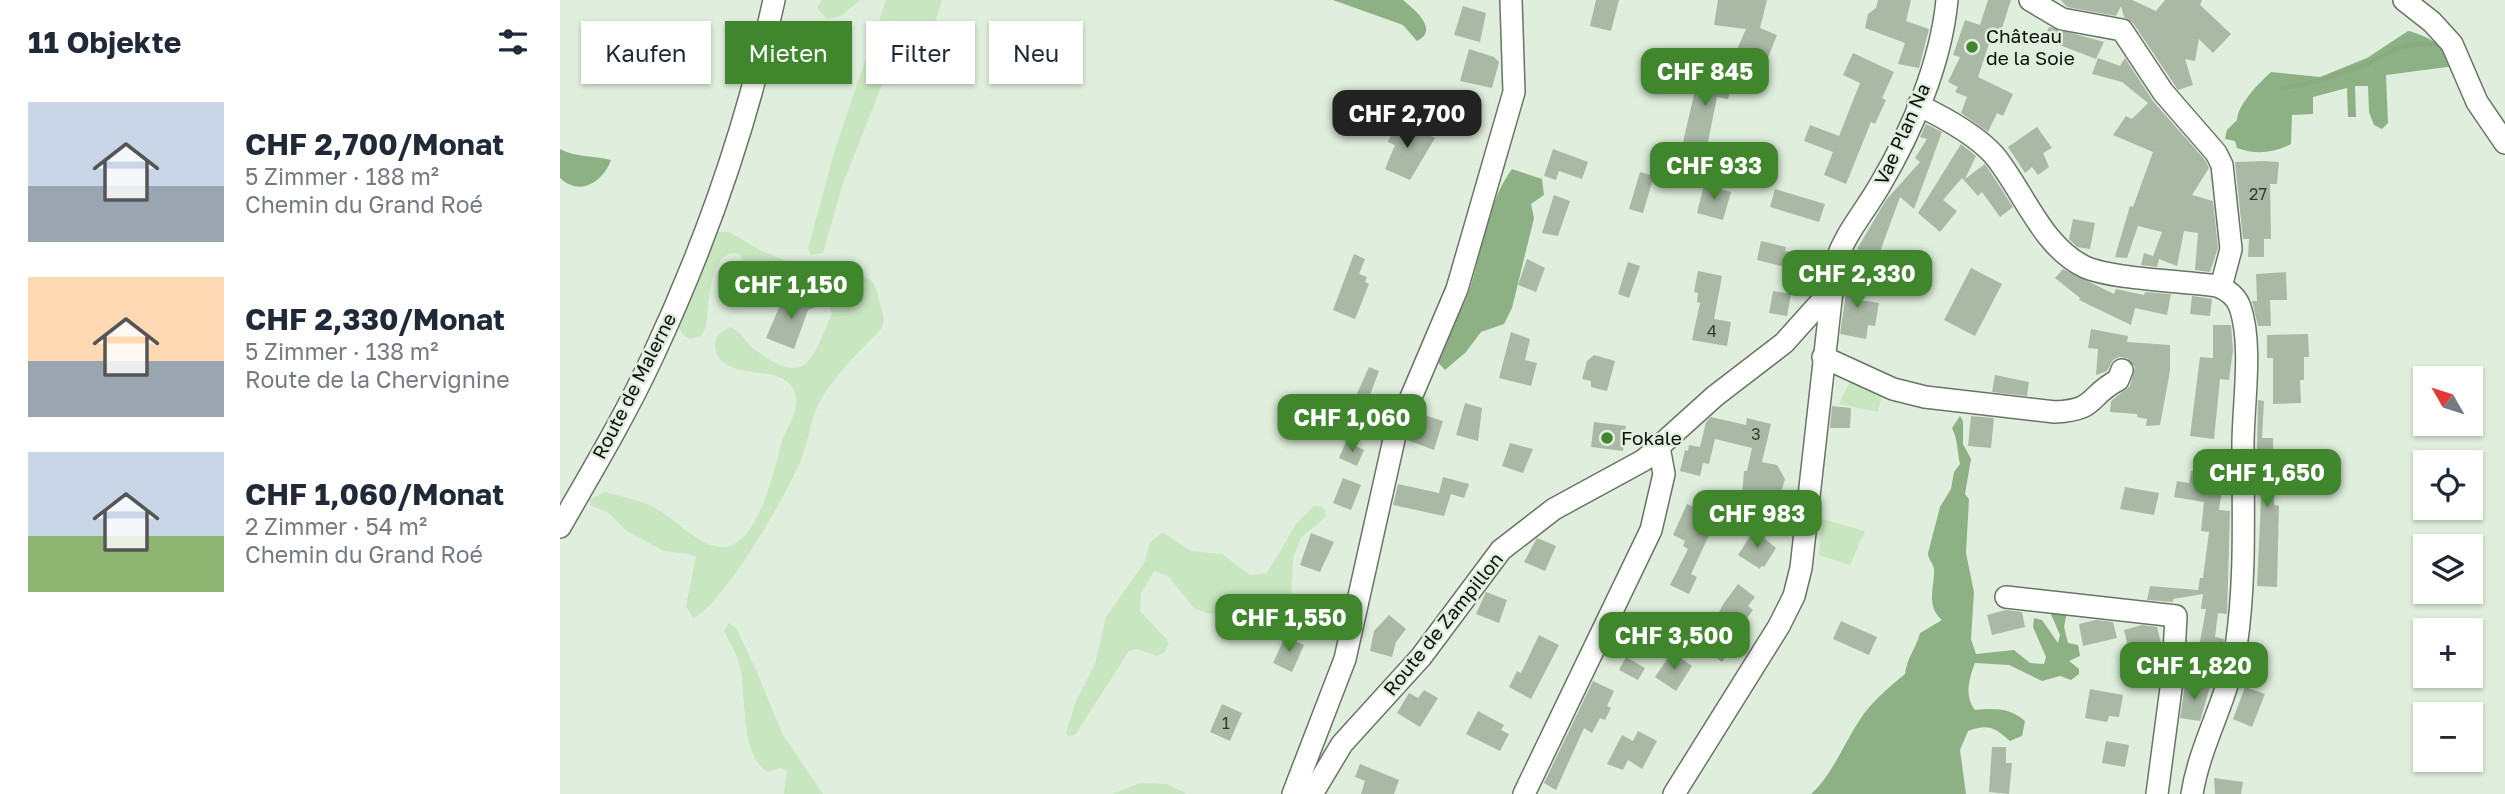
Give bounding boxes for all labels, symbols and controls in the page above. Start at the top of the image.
chip: Kaufen [581,21,711,84]
chip: Mieten [725,21,852,84]
chip: Filter [866,21,975,84]
chip: Neu [989,21,1083,84]
icon: filters [494,23,532,61]
text: 11 Objekte [28,24,181,60]
place label: Château de la Soie [1986,24,2075,69]
marker: Château de la Soie [1964,39,1980,55]
pin: CHF 845 [1640,48,1770,108]
text: CHF 845 [1657,57,1753,85]
street label: Vae Plan Na [1869,79,1934,188]
pin: CHF 2,700 [1327,90,1487,150]
text: CHF 2,700 [1348,99,1466,127]
text: CHF 2,700/Monat [245,126,504,162]
icon: home [84,130,168,214]
pin: CHF 933 [1649,142,1779,202]
text: CHF 933 [1666,151,1762,179]
text: 5 Zimmer · 188 m² [245,162,439,190]
house number: 27 [2249,184,2267,204]
text: Chemin du Grand Roé [245,190,483,218]
pin: CHF 2,330 [1777,250,1937,310]
text: CHF 2,330 [1798,259,1916,287]
pin: CHF 1,150 [711,262,871,321]
text: CHF 1,150 [734,270,848,298]
text: CHF 2,330/Monat [245,301,505,337]
icon: home [84,305,168,389]
street label: Route de Malerne [587,309,680,463]
house number: 4 [1707,321,1717,341]
text: 5 Zimmer · 138 m² [245,337,439,365]
text: Route de la Chervignine [245,365,510,393]
north arrow [2413,366,2483,436]
map controls [2413,366,2483,772]
pin: CHF 1,060 [1272,394,1432,454]
text: CHF 1,060 [1294,403,1410,431]
house number: 3 [1751,424,1761,444]
place label: Fokale [1621,426,1682,449]
marker: Fokale [1599,430,1615,446]
pin: CHF 1,650 [2187,449,2347,509]
button: locate [2413,450,2483,520]
text: CHF 1,650 [2209,458,2325,486]
text: CHF 1,060/Monat [245,476,504,512]
icon: home [84,480,168,564]
pin: CHF 983 [1692,490,1822,550]
text: CHF 983 [1709,499,1805,527]
text: 2 Zimmer · 54 m² [245,512,427,540]
button: layers [2413,534,2483,604]
text: Chemin du Grand Roé [245,540,483,568]
street label: Route de Zampillon [1378,548,1507,700]
pin: CHF 1,550 [1209,594,1369,654]
text: CHF 1,550 [1231,603,1347,631]
pin: CHF 3,500 [1594,612,1754,672]
button: + [2413,618,2483,688]
text: CHF 3,500 [1615,621,1733,649]
pin: CHF 1,820 [2114,642,2274,702]
text: CHF 1,820 [2136,651,2252,679]
button: − [2413,702,2483,772]
house number: 1 [1222,713,1230,733]

